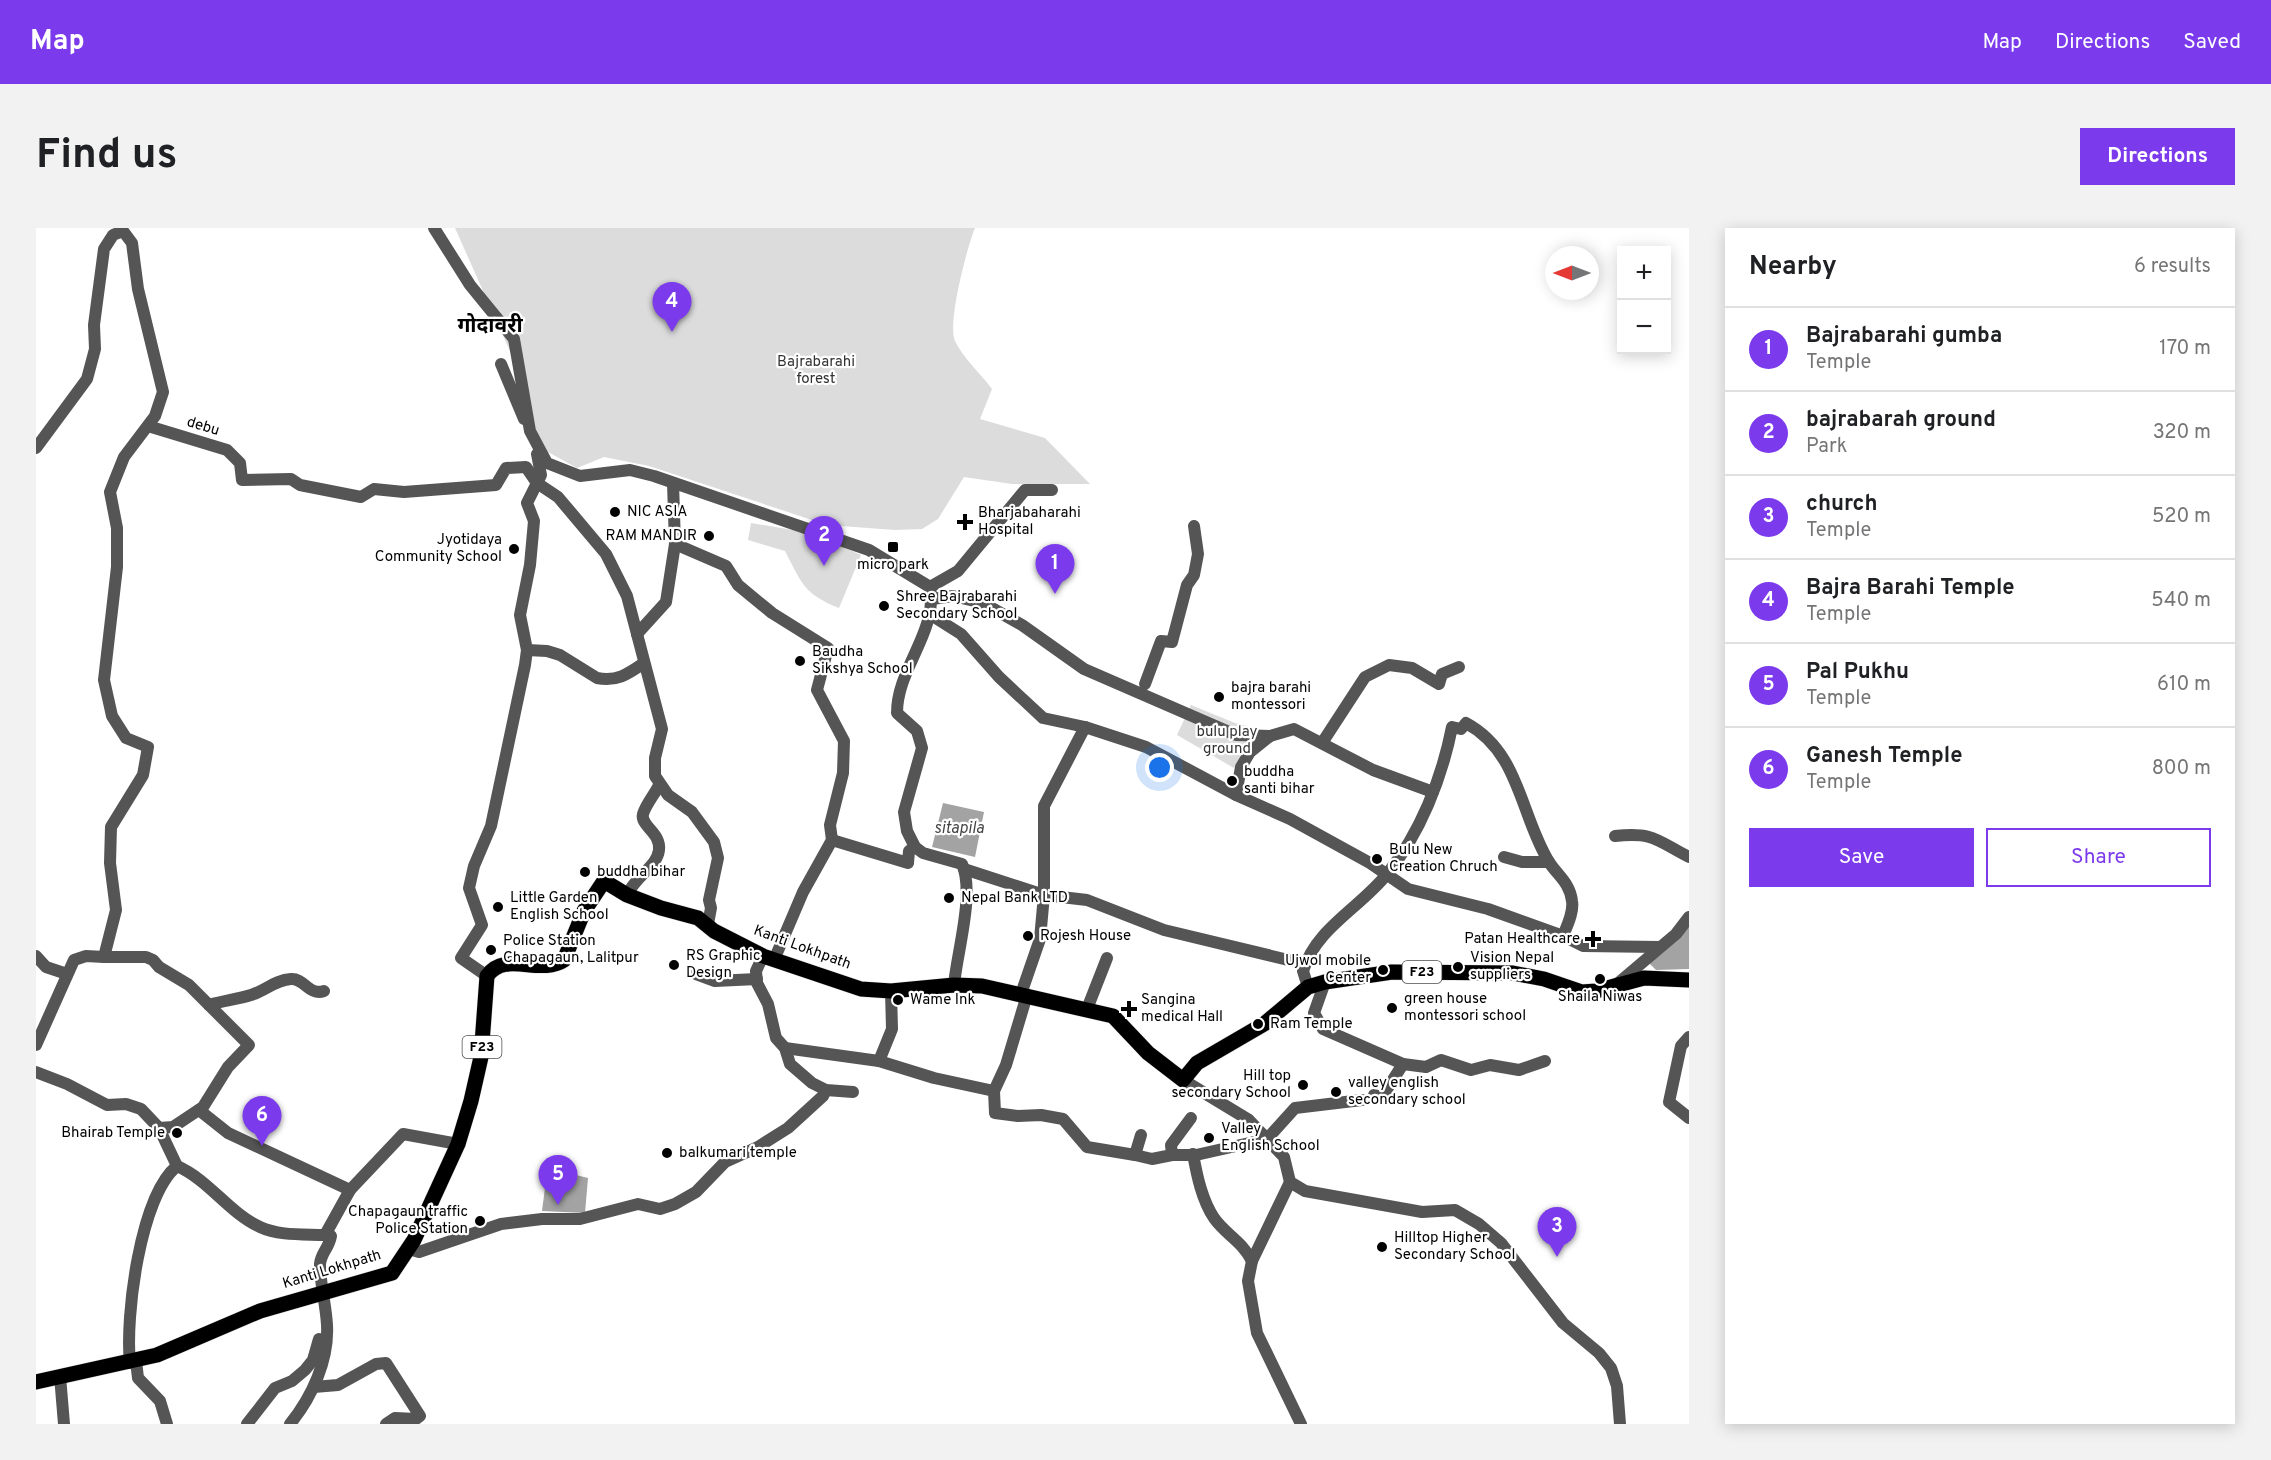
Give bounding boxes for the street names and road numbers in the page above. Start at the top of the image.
street label: debu [184,413,222,441]
street label: Kanti Lokhpath [751,922,853,974]
road number: F23 [1402,961,1442,983]
road number: F23 [462,1036,502,1058]
street label: Kanti Lokhpath [280,1246,384,1294]

